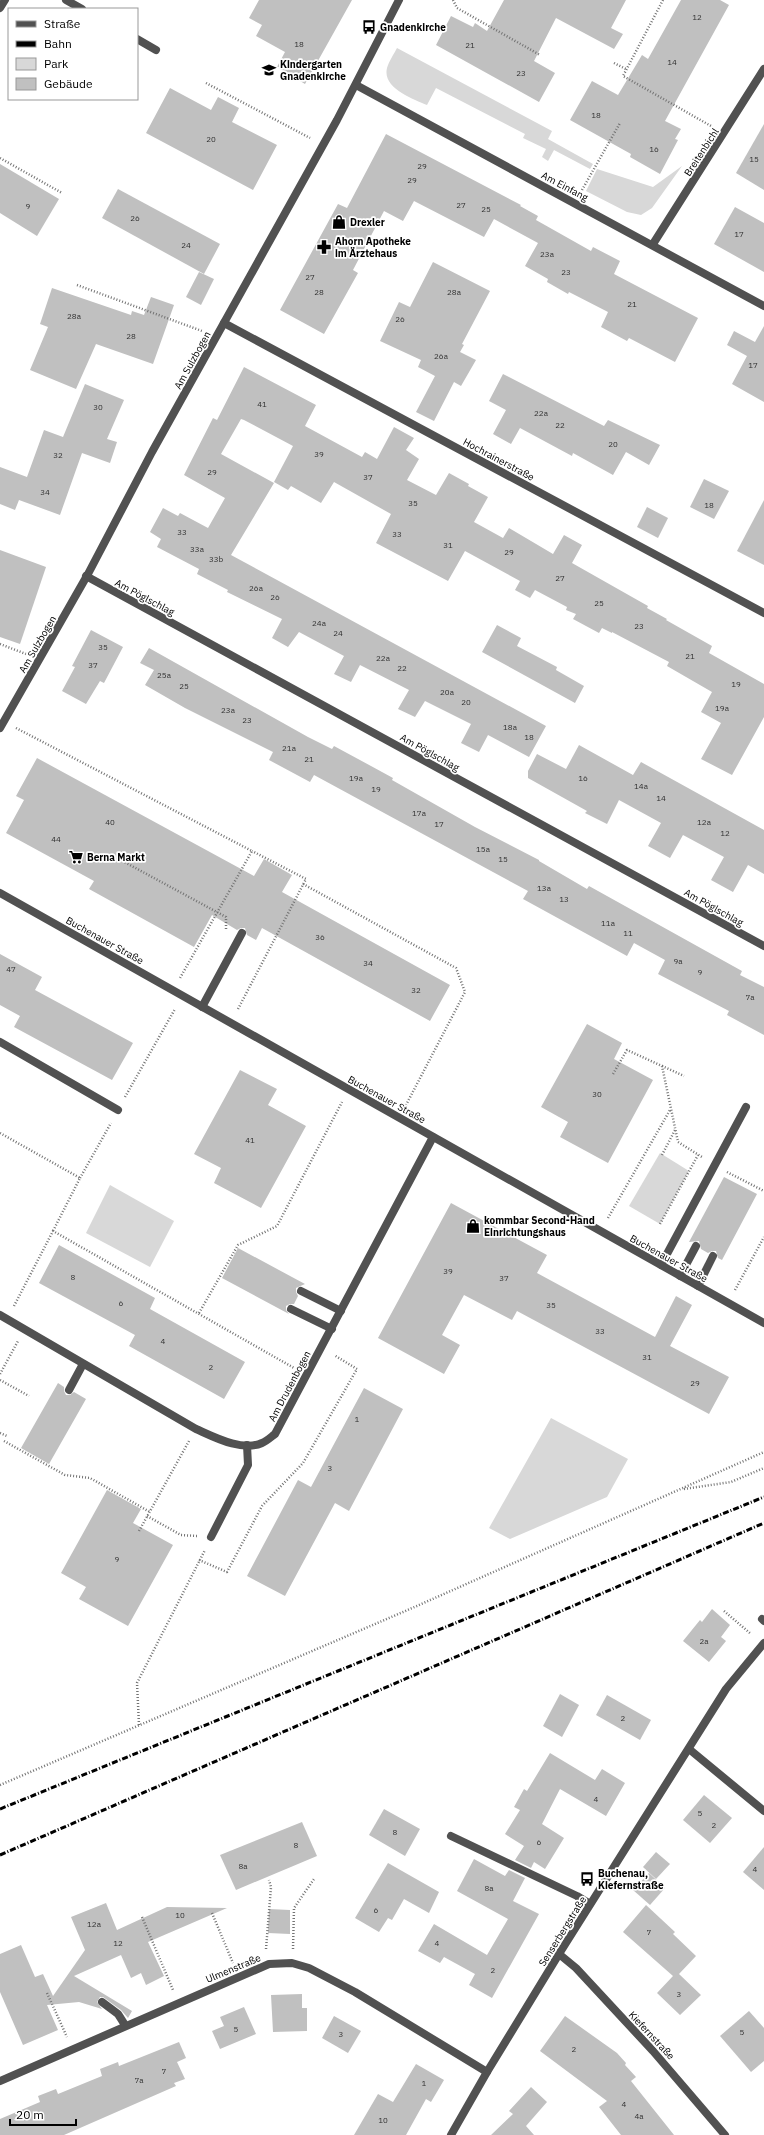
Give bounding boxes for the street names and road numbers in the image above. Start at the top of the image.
street label: Breitenbichl [681,126,722,179]
street label: Am Einfang [539,169,591,204]
street label: Am Sulzbogen [171,329,214,391]
street label: Hochrainerstraße [461,435,537,484]
street label: Am Pöglschlag [113,576,178,619]
street label: Am Sulzbogen [16,613,59,675]
street label: Am Pöglschlag [398,731,462,774]
street label: Am Pöglschlag [682,886,746,929]
street label: Buchenauer Straße [64,914,146,967]
street label: Buchenauer Straße [346,1073,428,1126]
street label: Buchenauer Straße [628,1232,710,1285]
street label: Am Drudenbogen [265,1349,314,1424]
street label: Senserbergstraße [536,1893,589,1969]
street label: Ulmenstraße [204,1951,263,1986]
street label: Kiefernstraße [626,2008,678,2063]

